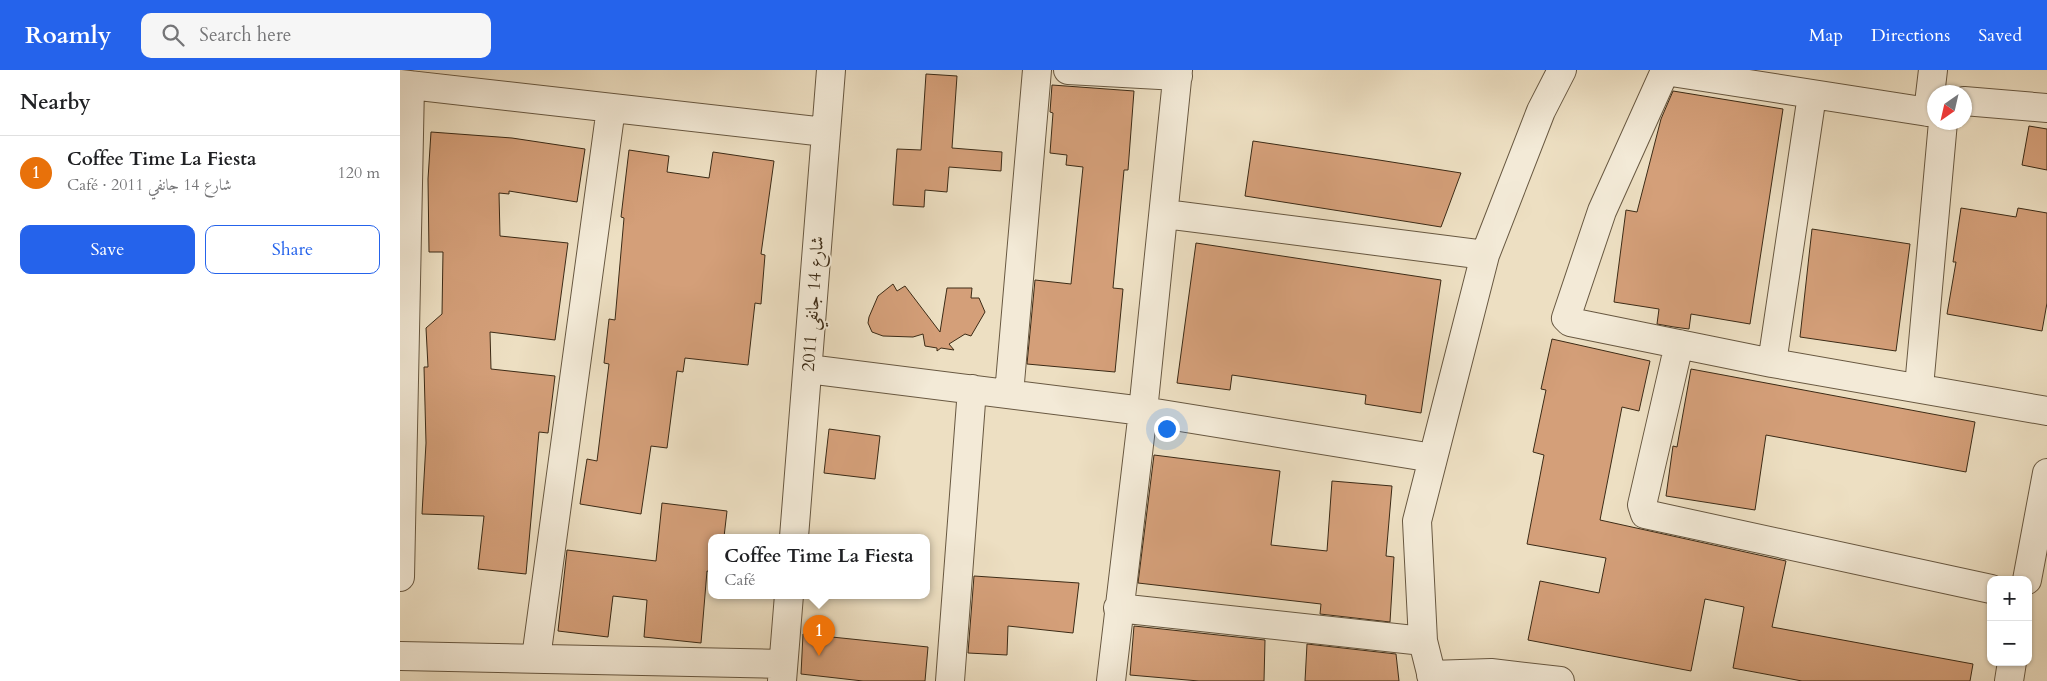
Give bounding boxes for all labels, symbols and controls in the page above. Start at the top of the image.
search box [141,13,491,58]
text: Roamly [25,19,111,52]
icon: search [159,21,187,49]
text: Search here [199,22,291,48]
text: Map [1809,23,1843,48]
text: Directions [1871,23,1950,48]
text: Saved [1978,23,2022,48]
north arrow [1927,85,1972,130]
text: Nearby [20,88,91,117]
text: Coffee Time La Fiesta [67,146,256,172]
text: 1 [32,162,40,184]
text: 120 m [338,162,380,184]
text: Café · شارع 14 جانفي 2011 [67,174,232,196]
button: Save [20,225,195,274]
button: Share [205,225,380,274]
street label: شارع 14 جانفي 2011 [796,235,835,373]
your location [1154,416,1180,442]
popup [708,534,930,599]
text: Coffee Time La Fiesta [724,543,914,569]
text: Café [724,569,756,591]
map controls [1987,576,2032,666]
button: + [1987,576,2032,621]
pin: 1 [803,615,835,656]
button: − [1987,621,2032,666]

